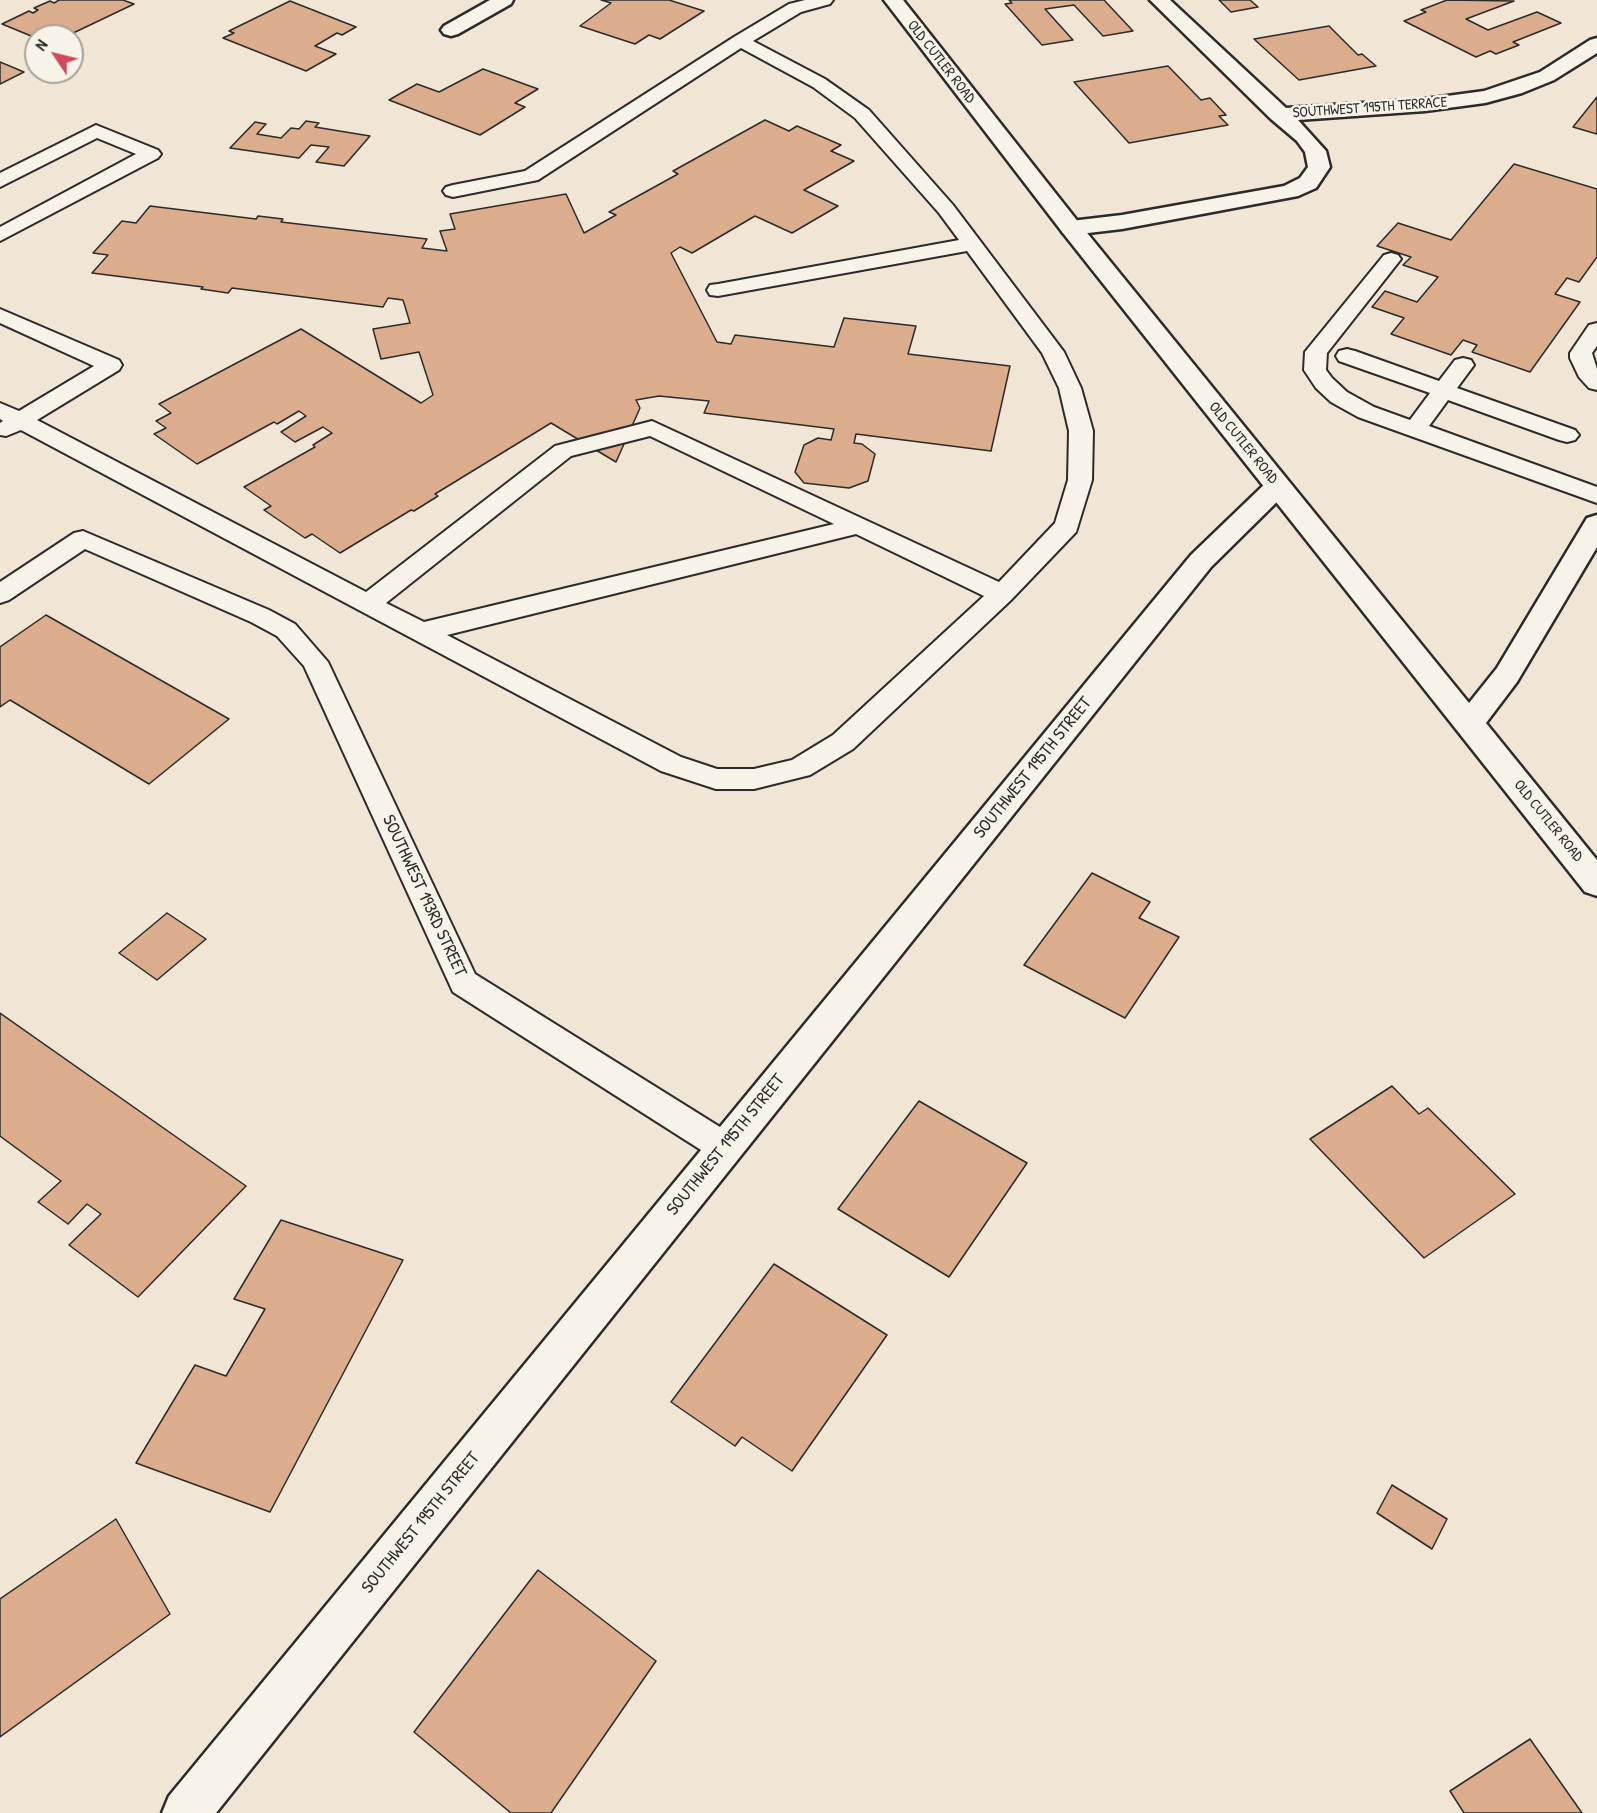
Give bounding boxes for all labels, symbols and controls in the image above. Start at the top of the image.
street label: OLD CUTLER ROAD [903,17,979,107]
north arrow [24,24,84,84]
text: N [29,35,52,55]
street label: SOUTHWEST 195TH TERRACE [1292,94,1448,122]
street label: OLD CUTLER ROAD [1205,398,1281,488]
street label: SOUTHWEST 195TH STREET [969,693,1097,843]
street label: OLD CUTLER ROAD [1510,776,1586,866]
street label: SOUTHWEST 193RD STREET [377,812,471,980]
street label: SOUTHWEST 195TH STREET [662,1070,790,1220]
street label: SOUTHWEST 195TH STREET [357,1448,485,1598]

